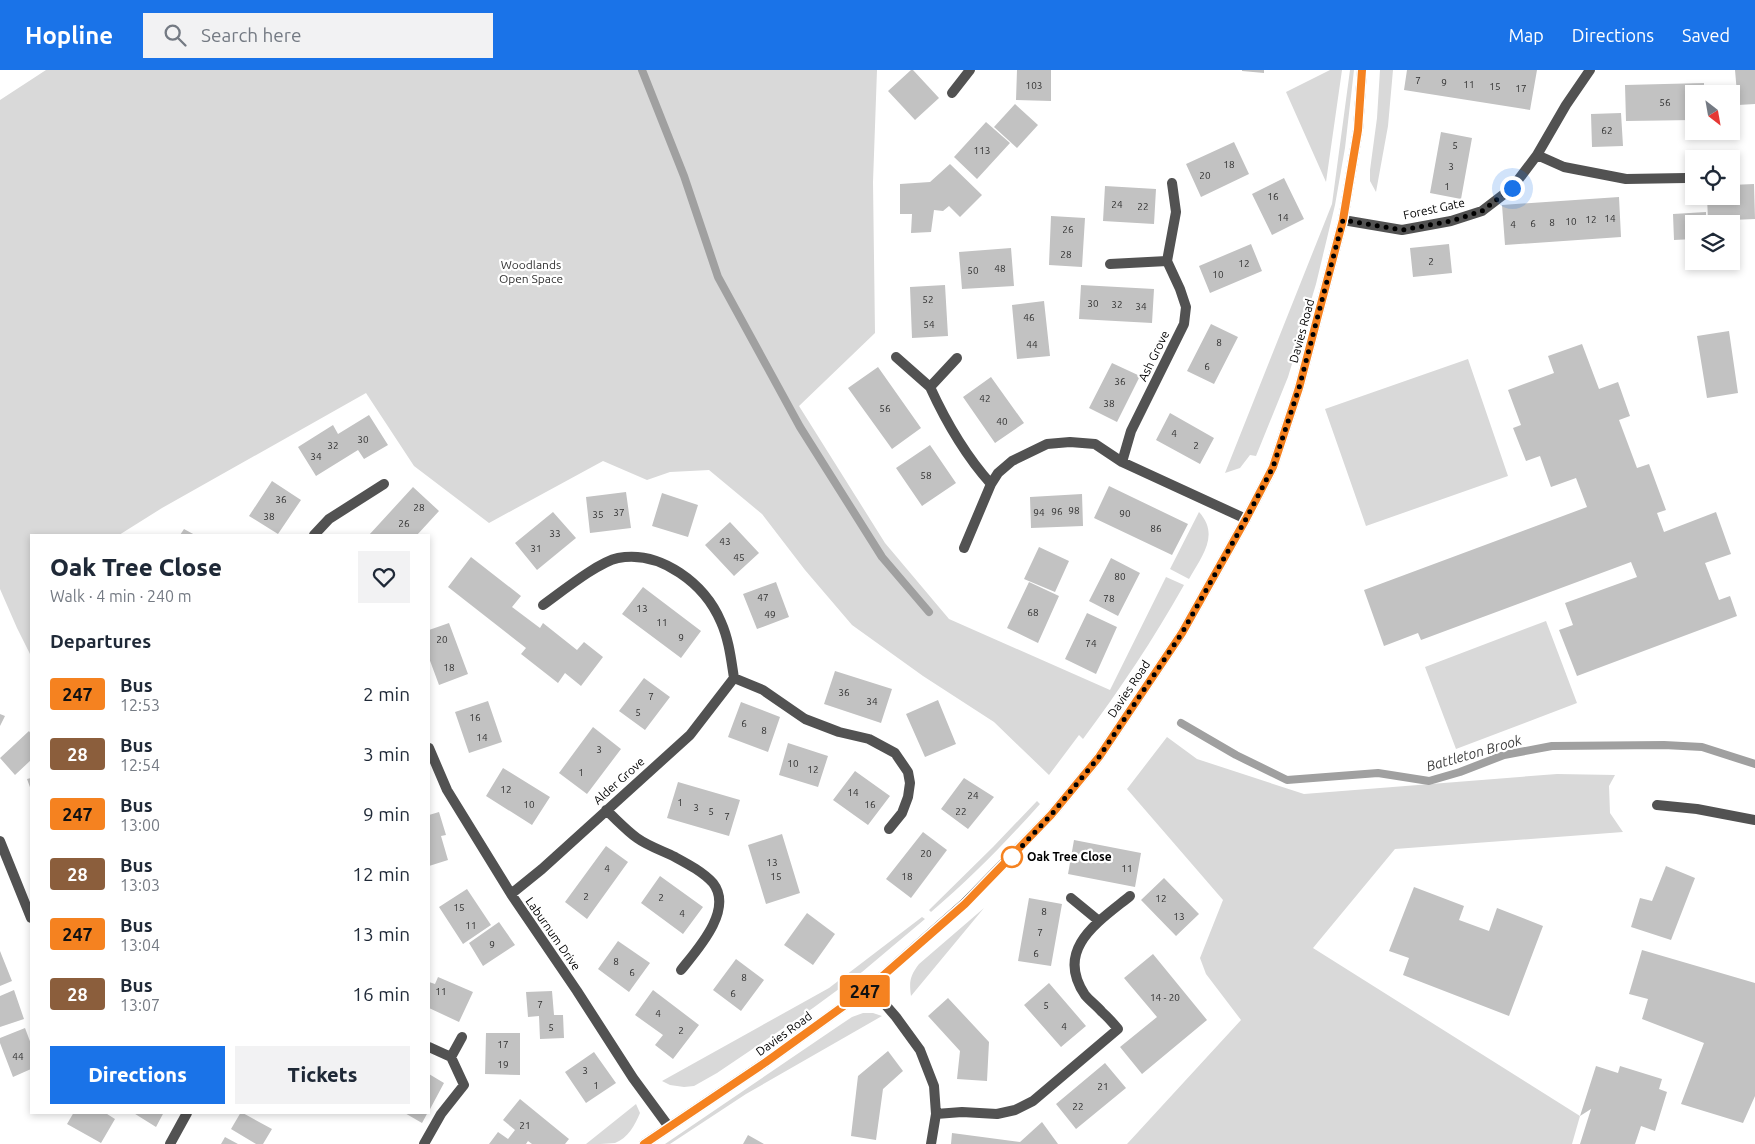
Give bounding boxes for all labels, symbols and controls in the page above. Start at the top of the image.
search box [143,13,493,58]
icon: search [161,21,189,49]
text: Hopline [25,22,113,49]
text: Search here [201,24,301,46]
text: Map [1508,25,1544,45]
text: Directions [1572,25,1654,45]
text: Saved [1682,25,1730,45]
house number: 7 [1415,75,1421,86]
house number: 9 [1441,77,1447,88]
house number: 11 [1463,79,1475,90]
house number: 103 [1026,80,1042,91]
house number: 15 [1489,81,1501,92]
house number: 17 [1515,83,1527,94]
north arrow [1685,85,1740,140]
map controls [1685,85,1740,270]
house number: 56 [1659,97,1671,108]
house number: 62 [1601,125,1613,136]
house number: 5 [1452,140,1458,151]
house number: 113 [974,145,990,156]
button: locate [1685,150,1740,205]
house number: 18 [1223,159,1235,170]
house number: 3 [1448,161,1454,172]
house number: 20 [1199,170,1211,181]
your location [1500,176,1525,201]
house number: 1 [1444,181,1450,192]
house number: 16 [1267,191,1279,202]
street label: Forest Gate [1402,196,1466,221]
house number: 24 [1111,199,1123,210]
house number: 22 [1137,201,1149,212]
house number: 14 [1277,212,1289,223]
house number: 14 [1604,213,1616,224]
house number: 12 [1585,214,1597,225]
button: layers [1685,215,1740,270]
house number: 10 [1565,216,1577,227]
house number: 8 [1549,217,1555,228]
house number: 6 [1530,218,1536,229]
house number: 4 [1510,219,1516,230]
house number: 26 [1062,224,1074,235]
house number: 28 [1060,249,1072,260]
house number: 2 [1428,256,1434,267]
park label: Woodlands Open Space [499,258,563,285]
house number: 12 [1238,258,1250,269]
house number: 48 [994,263,1006,274]
house number: 50 [967,265,979,276]
house number: 10 [1212,269,1224,280]
house number: 52 [922,294,934,305]
street label: Davies Road [1287,297,1316,364]
house number: 30 [1087,298,1099,309]
house number: 32 [1111,299,1123,310]
house number: 34 [1135,301,1147,312]
house number: 46 [1023,312,1035,323]
house number: 54 [923,319,935,330]
street label: Ash Grove [1136,328,1171,383]
house number: 8 [1216,337,1222,348]
house number: 44 [1026,339,1038,350]
house number: 6 [1204,361,1210,372]
house number: 36 [1114,376,1126,387]
house number: 42 [979,393,991,404]
house number: 38 [1103,398,1115,409]
house number: 56 [879,403,891,414]
house number: 40 [996,416,1008,427]
house number: 4 [1171,428,1177,439]
house number: 30 [357,434,369,445]
house number: 32 [327,440,339,451]
house number: 2 [1193,440,1199,451]
house number: 34 [310,451,322,462]
house number: 58 [920,470,932,481]
house number: 36 [275,494,287,505]
house number: 28 [413,502,425,513]
house number: 98 [1068,505,1080,516]
house number: 96 [1051,506,1063,517]
house number: 37 [613,507,625,518]
house number: 94 [1033,507,1045,518]
house number: 90 [1119,508,1131,519]
house number: 35 [592,509,604,520]
house number: 38 [263,511,275,522]
house number: 26 [398,518,410,529]
house number: 86 [1150,523,1162,534]
house number: 33 [549,528,561,539]
house number: 43 [719,536,731,547]
house number: 31 [530,543,542,554]
button: heart [358,551,410,603]
house number: 45 [733,552,745,563]
text: Oak Tree Close [50,554,222,581]
house number: 80 [1114,571,1126,582]
text: Walk · 4 min · 240 m [50,587,192,605]
house number: 47 [757,592,769,603]
house number: 78 [1103,593,1115,604]
house number: 13 [636,603,648,614]
house number: 68 [1027,607,1039,618]
house number: 49 [764,609,776,620]
house number: 11 [656,617,668,628]
text: Departures [50,630,151,652]
house number: 9 [678,632,684,643]
house number: 20 [436,634,448,645]
house number: 74 [1085,638,1097,649]
street label: Davies Road [1105,658,1152,720]
house number: 18 [443,662,455,673]
text: Bus [120,674,153,696]
text: 2 min [363,683,410,705]
text: 247 [62,684,93,704]
house number: 36 [838,687,850,698]
house number: 7 [648,691,654,702]
text: 12:53 [120,696,160,714]
house number: 34 [866,696,878,707]
house number: 5 [635,707,641,718]
house number: 16 [469,712,481,723]
house number: 6 [741,718,747,729]
house number: 8 [761,725,767,736]
house number: 14 [476,732,488,743]
water label: Battleton Brook [1424,732,1524,774]
text: Bus [120,734,153,756]
text: 3 min [363,743,410,765]
text: 28 [67,744,88,764]
house number: 3 [596,744,602,755]
street label: Alder Grove [591,754,647,807]
text: 12:54 [120,756,160,774]
house number: 10 [787,758,799,769]
house number: 12 [807,764,819,775]
house number: 1 [578,767,584,778]
house number: 12 [500,784,512,795]
house number: 14 [847,787,859,798]
house number: 24 [967,790,979,801]
text: Bus [120,794,153,816]
house number: 1 [677,797,683,808]
house number: 10 [523,799,535,810]
house number: 16 [864,799,876,810]
house number: 3 [693,802,699,813]
text: 9 min [363,803,410,825]
text: 247 [62,804,93,824]
house number: 5 [708,806,714,817]
house number: 22 [955,806,967,817]
house number: 7 [724,811,730,822]
text: 13:00 [120,816,160,834]
marker: Oak Tree Close [1001,846,1023,868]
house number: 20 [920,848,932,859]
place label: Oak Tree Close [1027,850,1112,863]
text: Bus [120,854,153,876]
house number: 13 [766,857,778,868]
text: 12 min [352,863,410,885]
house number: 4 [604,863,610,874]
house number: 11 [1121,863,1133,874]
text: 28 [67,864,88,884]
house number: 15 [770,871,782,882]
house number: 18 [901,871,913,882]
text: 13:03 [120,876,160,894]
house number: 2 [583,891,589,902]
house number: 2 [658,892,664,903]
house number: 12 [1155,893,1167,904]
street label: Laburnum Drive [523,895,583,973]
house number: 15 [453,902,465,913]
house number: 8 [1041,906,1047,917]
house number: 4 [679,908,685,919]
house number: 13 [1173,911,1185,922]
text: Bus [120,914,153,936]
house number: 11 [465,920,477,931]
text: 13 min [352,923,410,945]
text: 247 [62,924,93,944]
house number: 7 [1037,927,1043,938]
text: 13:04 [120,936,160,954]
house number: 9 [489,939,495,950]
house number: 6 [1033,948,1039,959]
house number: 8 [613,956,619,967]
house number: 6 [629,967,635,978]
house number: 8 [741,972,747,983]
text: Bus [120,974,153,996]
line badge: 247 [836,975,894,1007]
text: 247 [850,981,880,1001]
text: 16 min [352,983,410,1005]
text: 28 [67,984,88,1004]
house number: 11 [435,986,447,997]
house number: 6 [730,988,736,999]
house number: 14 - 20 [1150,992,1180,1003]
text: 13:07 [120,996,160,1014]
house number: 7 [537,999,543,1010]
house number: 5 [1043,1000,1049,1011]
house number: 4 [655,1008,661,1019]
street label: Davies Road [753,1009,814,1058]
house number: 4 [1061,1021,1067,1032]
house number: 5 [548,1022,554,1033]
house number: 2 [678,1025,684,1036]
house number: 17 [497,1039,509,1050]
button: Directions [50,1046,225,1104]
button: Tickets [235,1046,410,1104]
house number: 44 [12,1051,24,1062]
house number: 19 [497,1059,509,1070]
house number: 3 [582,1065,588,1076]
house number: 1 [593,1080,599,1091]
house number: 21 [1097,1081,1109,1092]
house number: 22 [1072,1101,1084,1112]
house number: 21 [519,1120,531,1131]

